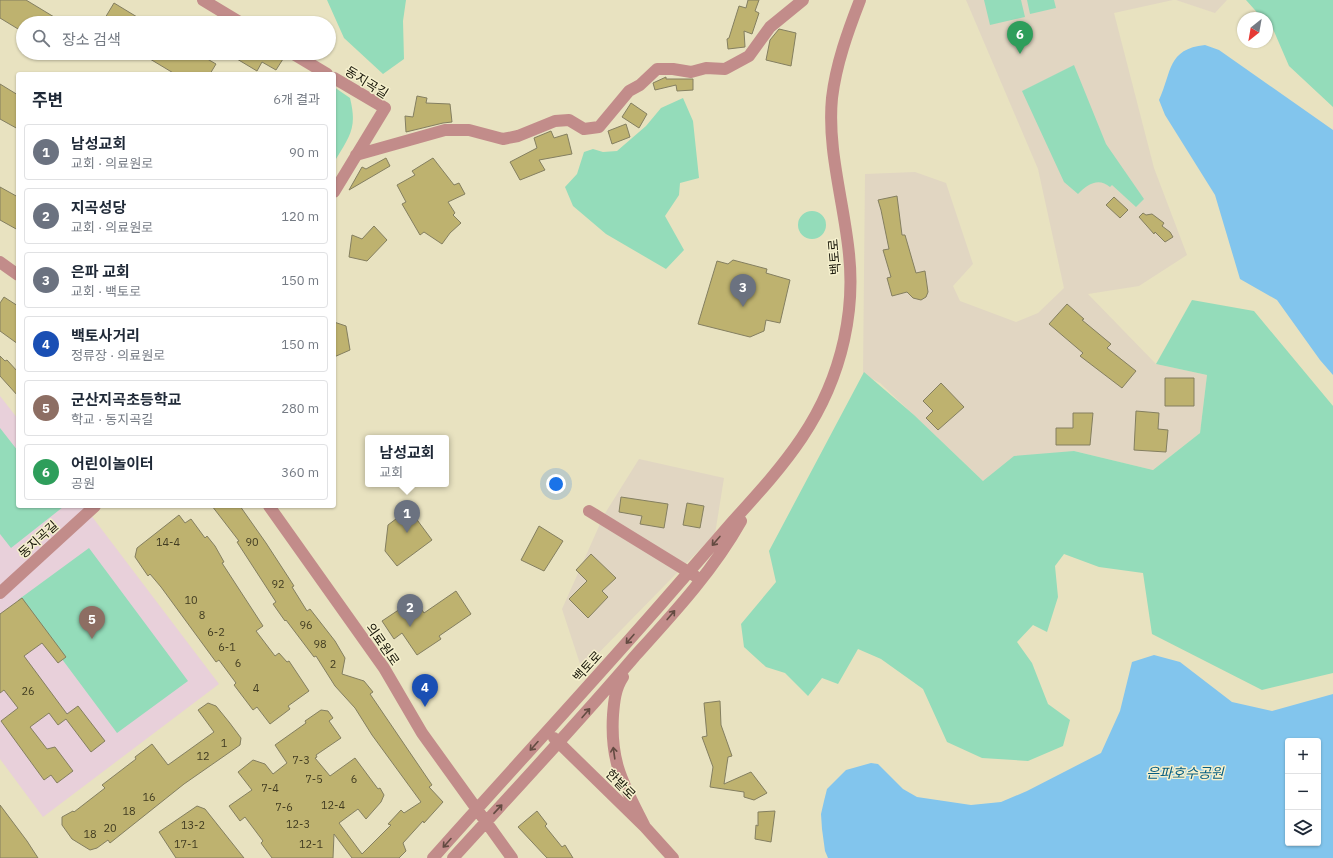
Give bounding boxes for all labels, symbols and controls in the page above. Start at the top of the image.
north arrow [1237,12,1273,48]
search box [16,16,336,60]
pin: 6 [1007,21,1033,54]
icon: search [30,27,52,49]
text: 장소 검색 [62,30,121,49]
street label: 동지곡길 [342,63,392,102]
text: 주변 [32,89,63,111]
text: 6개 결과 [273,91,320,108]
text: 남성교회 [71,134,126,153]
text: 1 [42,144,50,161]
text: 90 m [289,144,319,161]
text: 교회 · 의료원로 [71,155,153,172]
text: 지곡성당 [71,198,126,217]
text: 2 [42,208,50,225]
text: 120 m [281,208,319,225]
text: 교회 · 의료원로 [71,219,153,236]
street label: 백토로 [824,238,845,276]
text: 은파 교회 [71,262,130,281]
text: 3 [42,272,50,289]
text: 150 m [281,272,319,289]
pin: 3 [730,274,756,307]
text: 교회 · 백토로 [71,283,141,300]
text: 백토사거리 [71,326,140,345]
text: 4 [42,336,50,353]
text: 150 m [281,336,319,353]
text: 정류장 · 의료원로 [71,347,165,364]
text: 군산지곡초등학교 [71,390,181,409]
text: 5 [42,400,50,417]
text: 280 m [281,400,319,417]
text: 학교 · 동지곡길 [71,411,153,428]
popup [365,435,449,487]
text: 남성교회 [379,443,435,462]
text: 어린이놀이터 [71,454,154,473]
text: 6 [42,464,50,481]
text: 360 m [281,464,319,481]
text: 교회 [379,464,403,481]
your location [546,474,566,494]
text: 공원 [71,475,95,492]
pin: 1 [394,500,420,533]
street label: 동지곡길 [15,517,62,562]
house number: 14-4 [156,535,180,549]
house number: 90 [245,535,259,549]
one-way arrow [711,536,720,547]
house number: 92 [271,577,285,591]
house number: 10 [184,593,198,607]
pin: 2 [397,594,423,627]
pin: 5 [79,606,105,639]
house number: 8 [199,608,205,622]
one-way arrow [667,609,676,620]
house number: 96 [299,618,313,632]
street label: 의료원로 [362,620,403,669]
house number: 6-2 [207,625,225,639]
one-way arrow [626,634,635,645]
house number: 98 [313,637,327,651]
house number: 6-1 [218,640,236,654]
street label: 백토로 [569,647,606,685]
house number: 6 [235,656,241,670]
house number: 2 [330,657,336,671]
pin: 4 [412,674,438,707]
house number: 4 [253,681,260,695]
house number: 26 [21,684,35,698]
one-way arrow [581,708,591,718]
house number: 1 [221,736,228,750]
map controls [1285,738,1321,846]
button: + [1285,738,1321,774]
one-way arrow [529,741,538,751]
one-way arrow [610,746,618,759]
house number: 12 [196,749,210,763]
house number: 7-3 [292,753,310,767]
water label: 은파호수공원 [1146,764,1225,782]
street label: 한밭로 [602,766,639,803]
house number: 7-5 [305,772,323,786]
house number: 6 [351,772,357,786]
button: − [1285,774,1321,810]
house number: 7-4 [261,781,279,795]
house number: 16 [142,790,156,804]
house number: 12-4 [321,798,345,812]
house number: 7-6 [275,800,293,814]
house number: 18 [122,804,136,818]
one-way arrow [493,804,502,814]
button: layers [1285,810,1321,846]
house number: 12-3 [286,817,310,831]
house number: 13-2 [181,818,205,832]
house number: 20 [103,821,117,835]
house number: 18 [83,827,97,841]
house number: 17-1 [174,837,198,851]
house number: 12-1 [299,837,323,851]
one-way arrow [442,838,451,848]

